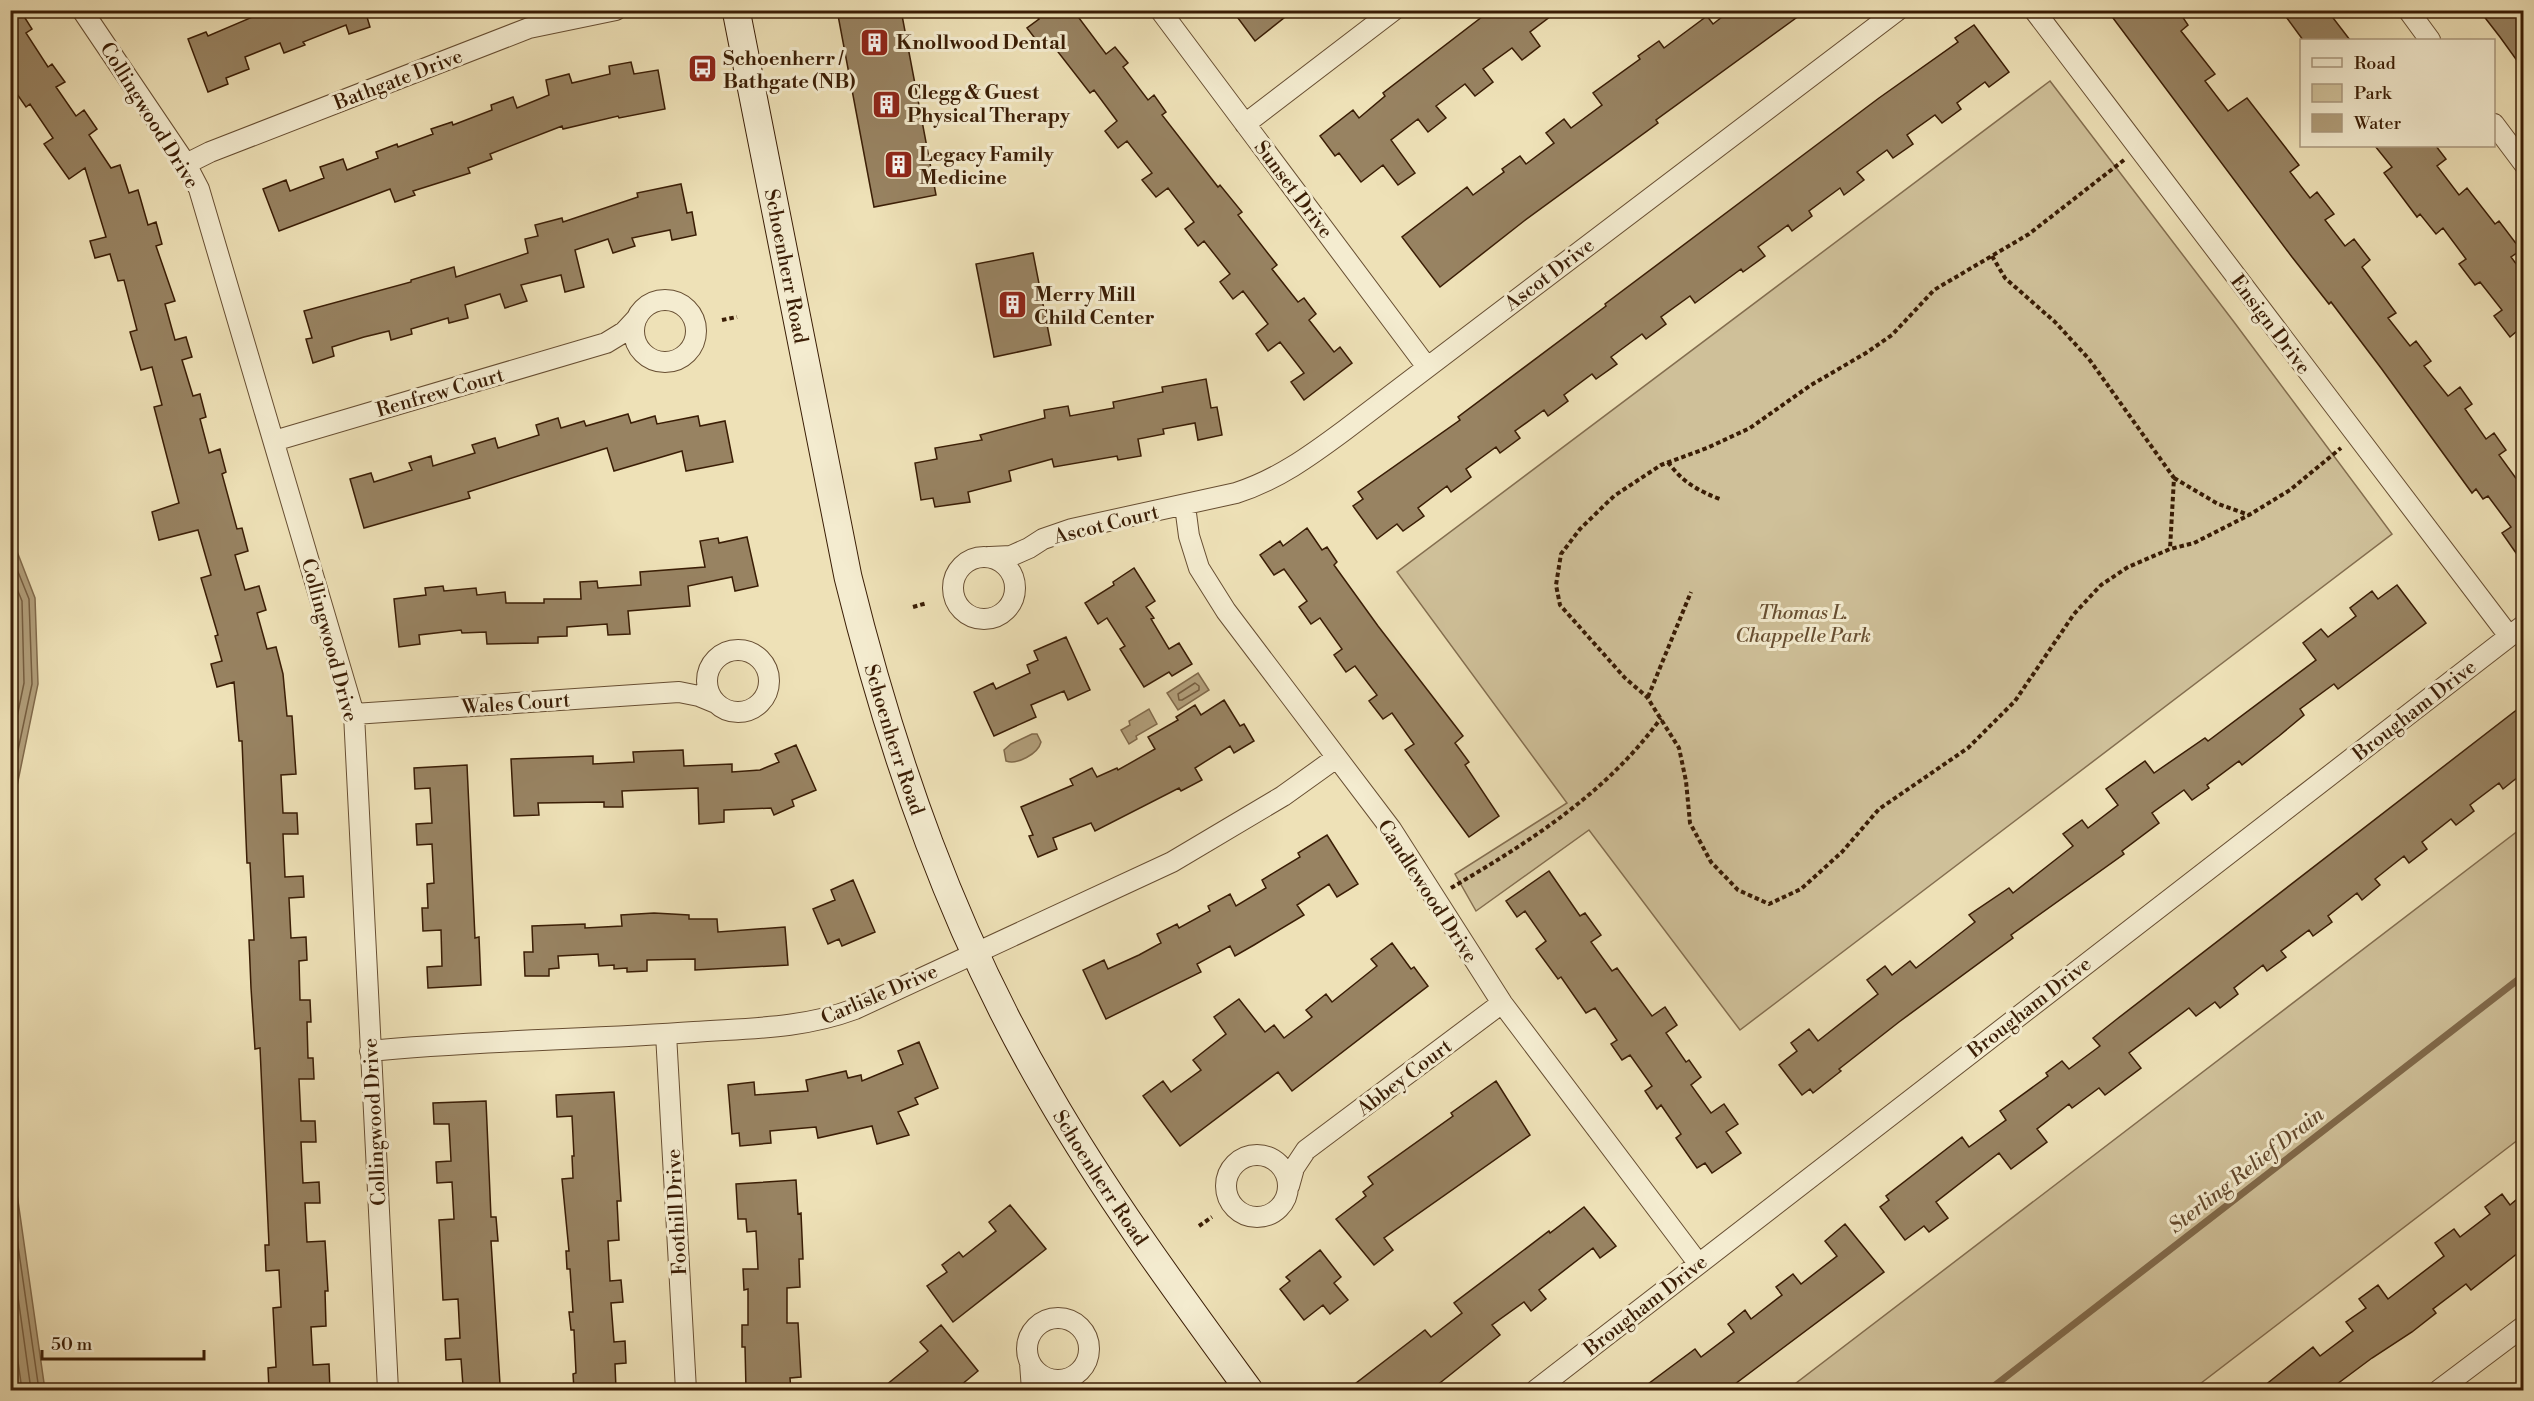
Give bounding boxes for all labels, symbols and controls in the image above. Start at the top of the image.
building icon: Knollwood Dental [859,26,891,58]
place label: Knollwood Dental [896,31,1067,56]
street label: Collingwood Drive [94,38,204,194]
legend [2300,39,2495,147]
street label: Bathgate Drive [330,44,466,117]
place label: Schoenherr / Bathgate (NB) [723,47,855,95]
text: Road [2354,52,2397,75]
bus stop icon: Schoenherr / Bathgate (NB) [686,53,718,85]
place label: Clegg & Guest Physical Therapy [907,81,1071,129]
text: Park [2354,82,2393,105]
building icon: Clegg & Guest Physical Therapy [870,88,902,120]
text: Water [2353,112,2402,135]
street label: Sunset Drive [1248,136,1338,244]
place label: Legacy Family Medicine [919,143,1055,191]
building icon: Legacy Family Medicine [882,149,914,181]
street label: Schoenherr Road [758,187,813,346]
street label: Ascot Drive [1499,233,1600,318]
street label: Ensign Drive [2224,270,2315,380]
place label: Merry Mill Child Center [1034,283,1155,331]
building icon: Merry Mill Child Center [997,289,1029,321]
street label: Renfrew Court [374,363,507,424]
street label: Ascot Court [1050,500,1162,551]
street label: Collingwood Drive [295,556,362,725]
park label: Thomas L. Chappelle Park [1735,601,1871,649]
street label: Brougham Drive [2347,655,2482,768]
street label: Schoenherr Road [858,662,929,819]
street label: Wales Court [460,688,571,721]
street label: Candlewood Drive [1371,816,1482,968]
street label: Brougham Drive [1962,952,2097,1065]
street label: Carlisle Drive [817,960,942,1031]
street label: Abbey Court [1352,1034,1457,1123]
street label: Collingwood Drive [359,1037,392,1207]
water label: Sterling Relief Drain [2164,1102,2330,1240]
street label: Schoenherr Road [1046,1106,1153,1252]
street label: Foothill Drive [662,1148,693,1276]
street label: Brougham Drive [1578,1250,1713,1363]
scale bar [42,1323,204,1361]
text: 50 m [51,1333,93,1356]

